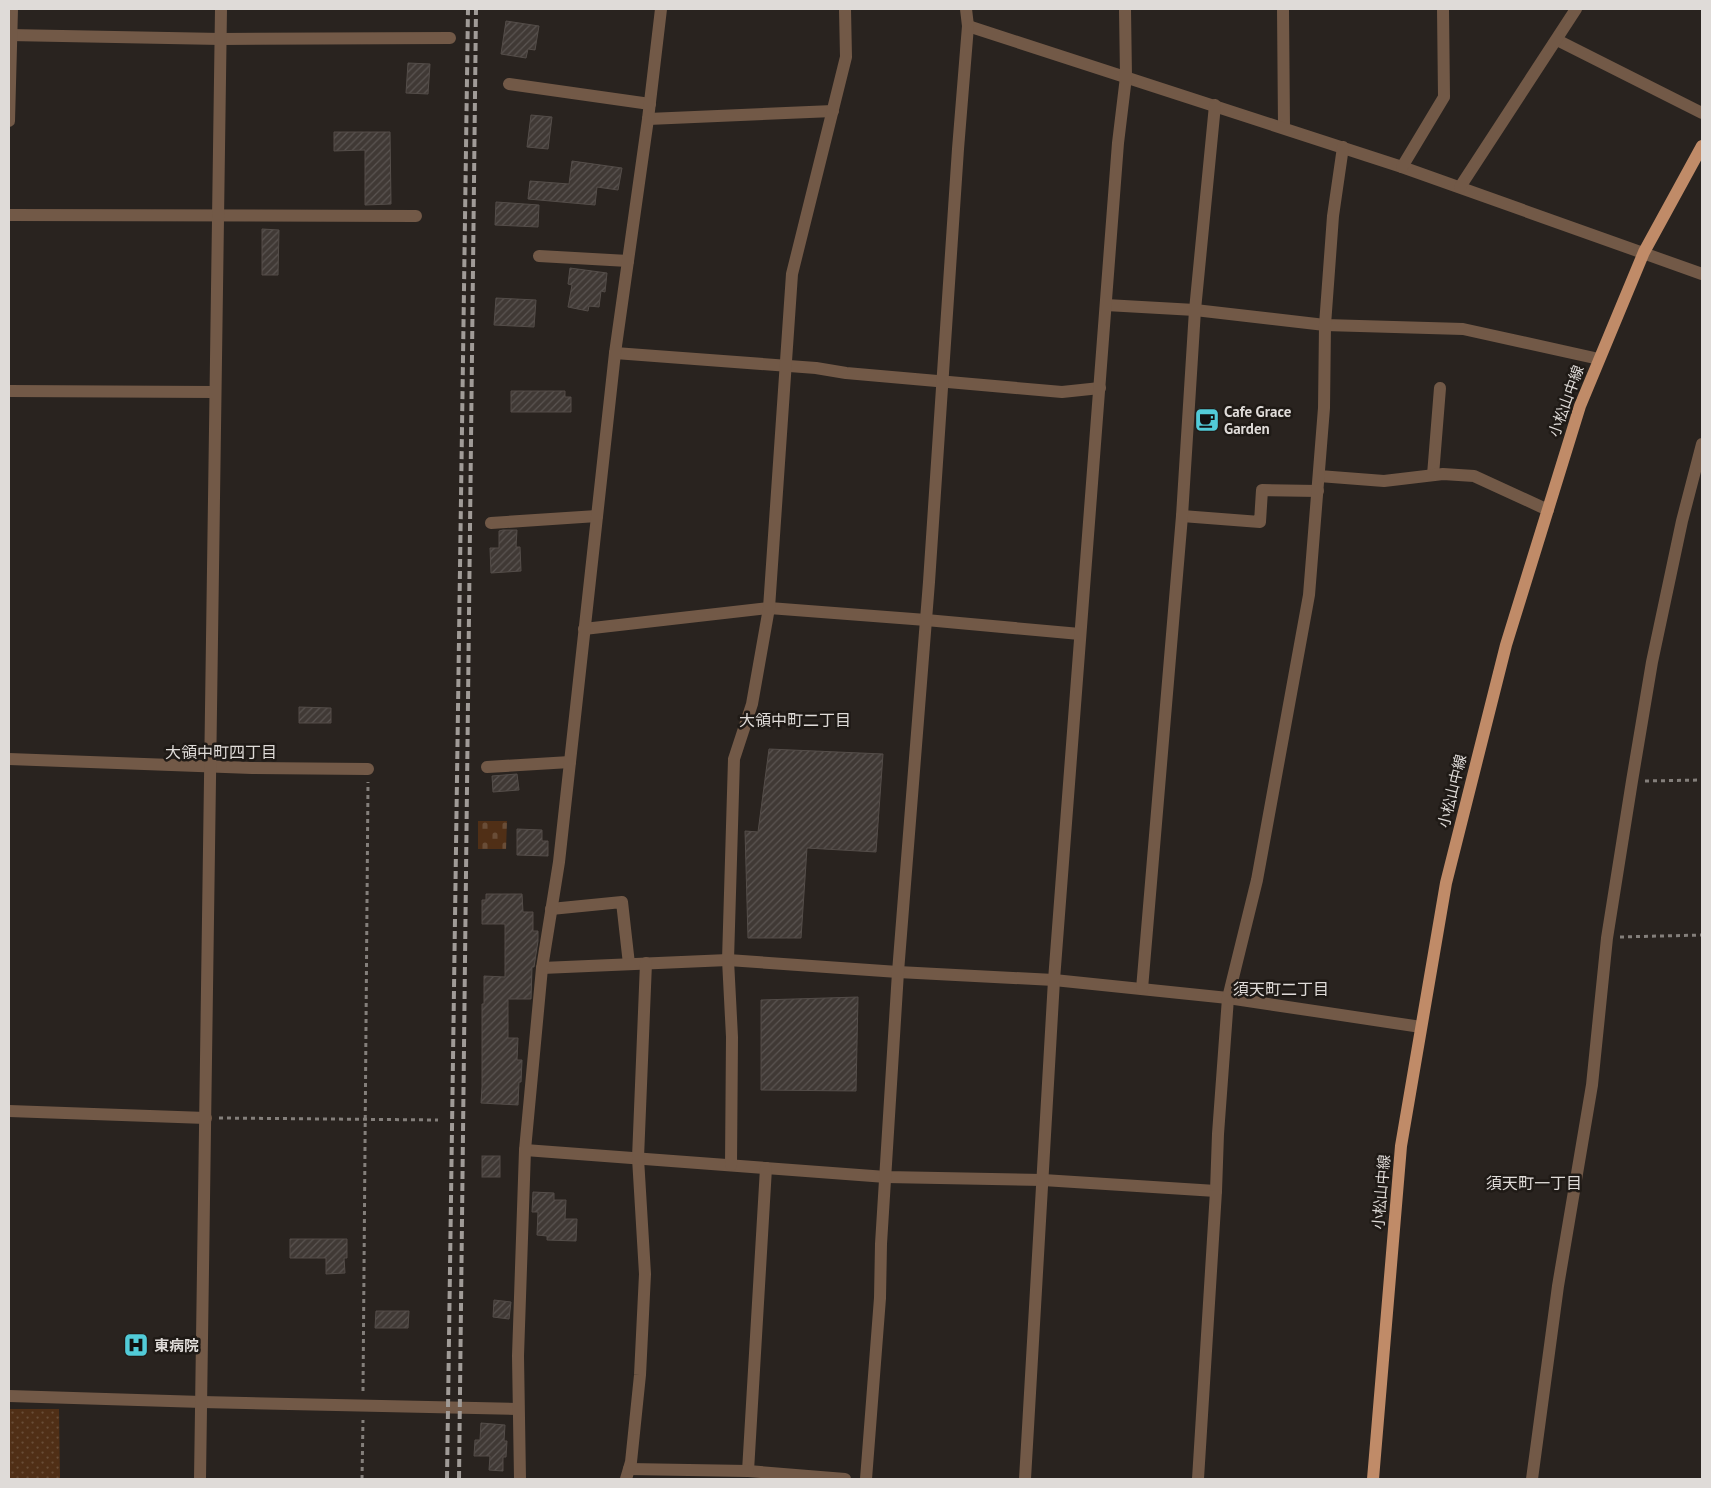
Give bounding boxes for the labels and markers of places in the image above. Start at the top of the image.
place label: Cafe Grace Garden [1224,402,1292,438]
cafe icon: Cafe Grace Garden [1194,407,1220,433]
hospital icon: 東病院 [123,1332,149,1358]
place label: 東病院 [154,1336,199,1355]

